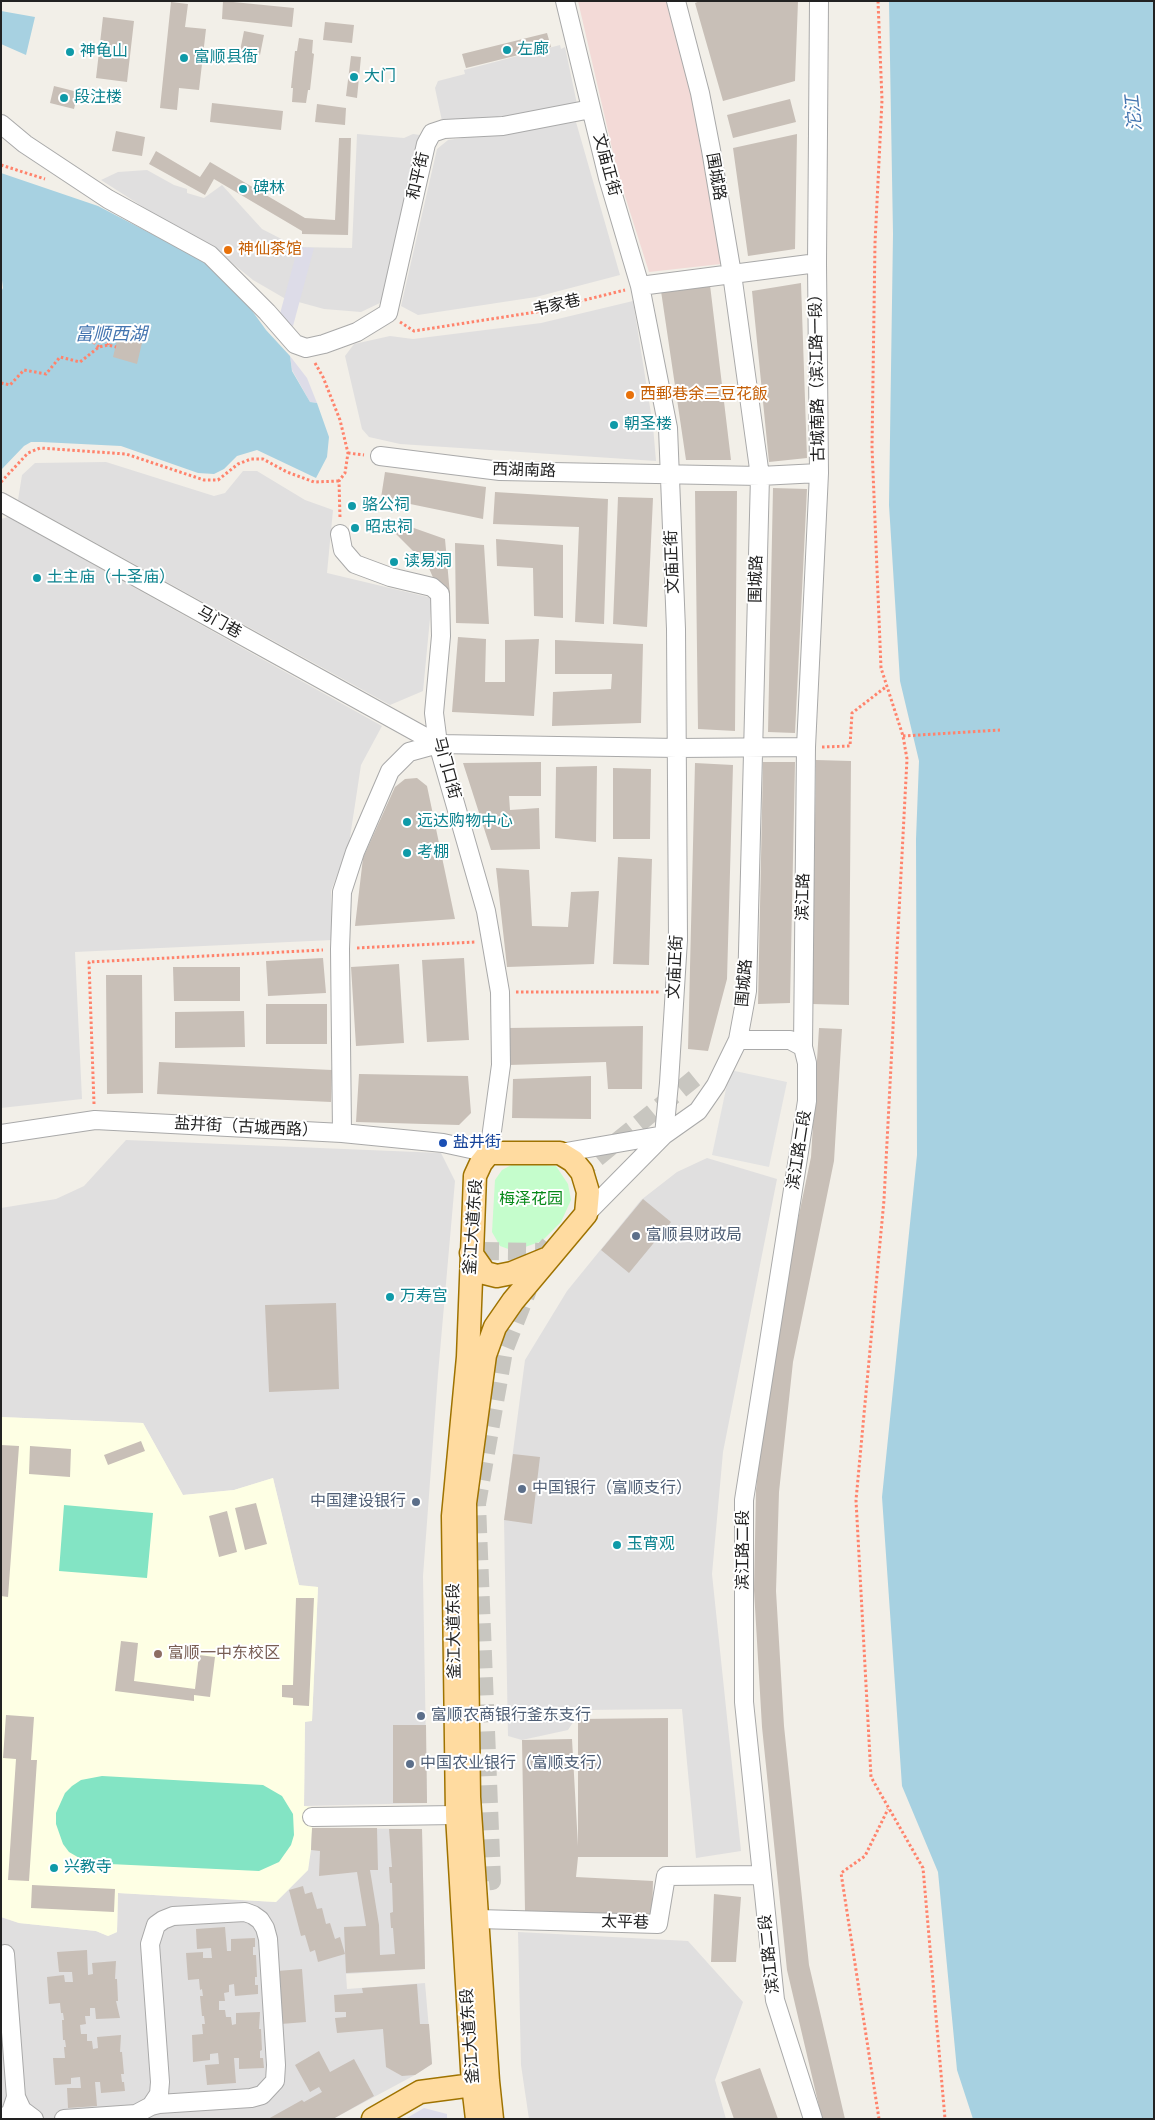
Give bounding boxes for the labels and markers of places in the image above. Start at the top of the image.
place label: 左廊 [517,40,549,60]
place label: 神龟山 [80,42,128,62]
marker: 左廊 [501,44,513,56]
marker: 神龟山 [64,46,76,58]
place label: 富顺县衙 [194,48,258,68]
marker: 富顺县衙 [178,52,190,64]
place label: 大门 [364,67,396,87]
marker: 大门 [348,71,360,83]
place label: 段注楼 [74,88,122,108]
marker: 段注楼 [58,92,70,104]
place label: 碑林 [253,179,285,199]
marker: 碑林 [237,183,249,195]
place label: 神仙茶馆 [238,240,302,260]
marker: 神仙茶馆 [222,244,234,256]
place label: 西郵巷余三豆花飯 [640,385,768,405]
marker: 西郵巷余三豆花飯 [624,389,636,401]
place label: 朝圣楼 [624,415,672,435]
marker: 朝圣楼 [608,419,620,431]
place label: 骆公祠 [362,496,410,516]
marker: 骆公祠 [346,500,358,512]
place label: 昭忠祠 [365,518,413,538]
marker: 昭忠祠 [349,522,361,534]
place label: 读易洞 [404,552,452,572]
marker: 读易洞 [388,556,400,568]
place label: 土主庙（十圣庙） [47,568,175,588]
marker: 土主庙（十圣庙） [31,572,43,584]
place label: 远达购物中心 [417,812,513,832]
marker: 远达购物中心 [401,816,413,828]
place label: 考棚 [417,843,449,863]
marker: 考棚 [401,847,413,859]
place label: 盐井街 [453,1133,501,1153]
marker: 盐井街 [437,1137,449,1149]
place label: 富顺县财政局 [646,1226,742,1246]
marker: 富顺县财政局 [630,1230,642,1242]
place label: 万寿宫 [400,1287,448,1307]
marker: 万寿宫 [384,1291,396,1303]
place label: 中国银行（富顺支行） [532,1479,692,1499]
marker: 中国银行（富顺支行） [516,1483,528,1495]
place label: 中国建设银行 [310,1492,406,1512]
marker: 中国建设银行 [410,1496,422,1508]
place label: 玉宵观 [627,1535,675,1555]
marker: 玉宵观 [611,1539,623,1551]
place label: 富顺一中东校区 [168,1644,280,1664]
marker: 富顺一中东校区 [152,1648,164,1660]
place label: 富顺农商银行釜东支行 [431,1706,591,1726]
marker: 富顺农商银行釜东支行 [415,1710,427,1722]
place label: 中国农业银行（富顺支行） [420,1754,612,1774]
marker: 中国农业银行（富顺支行） [404,1758,416,1770]
place label: 兴教寺 [64,1858,112,1878]
marker: 兴教寺 [48,1862,60,1874]

